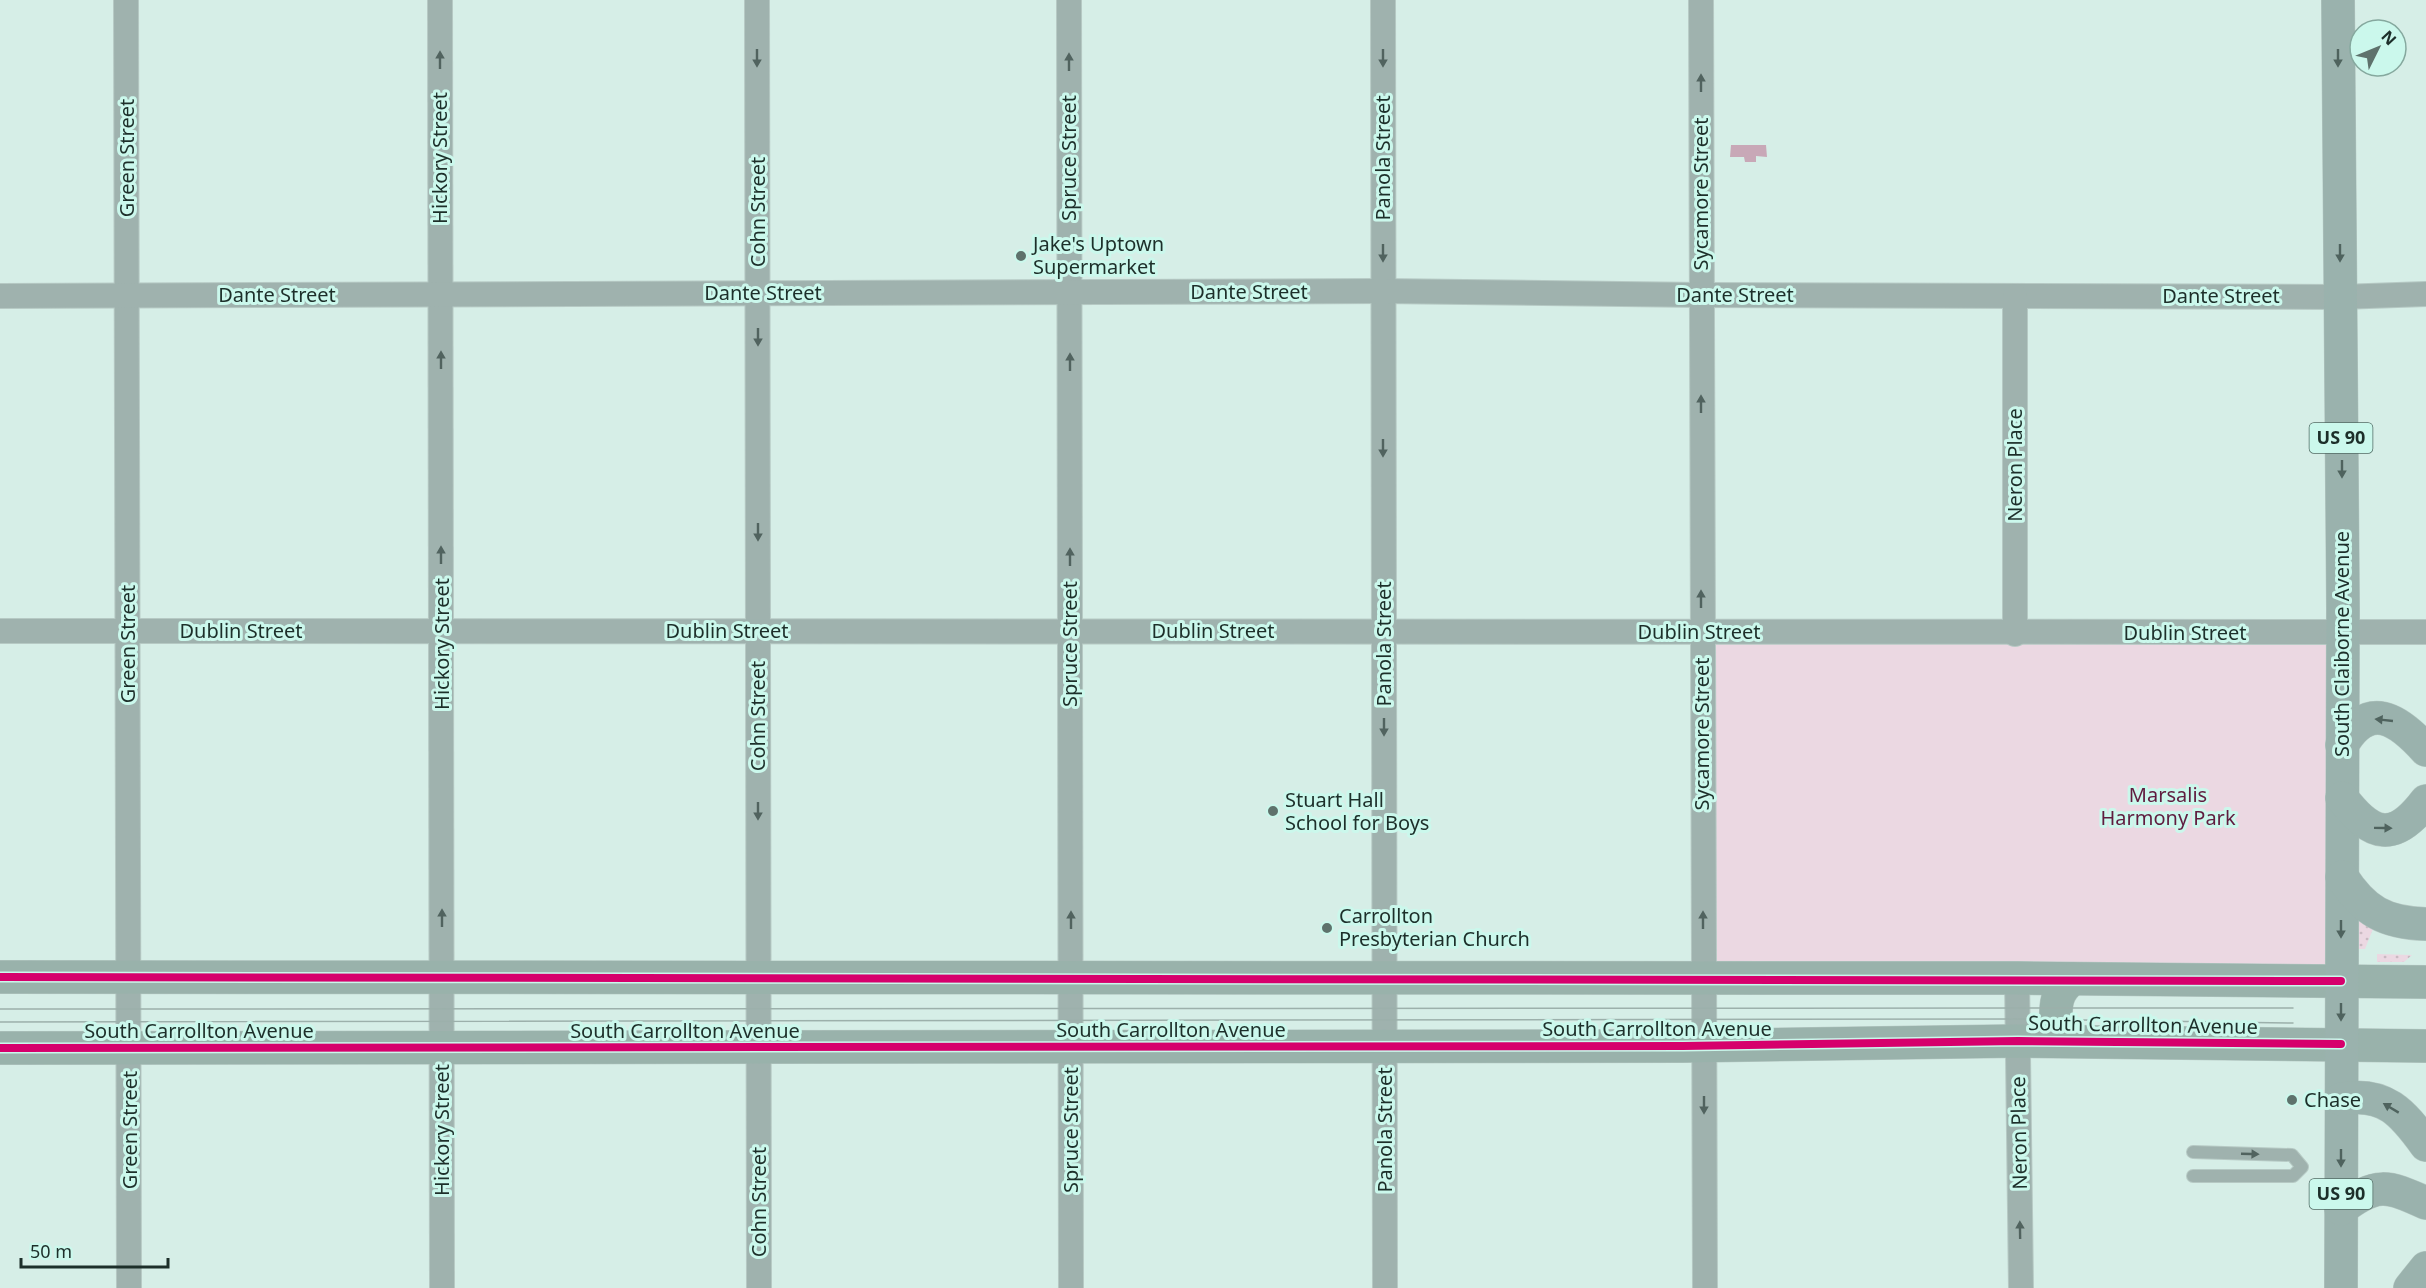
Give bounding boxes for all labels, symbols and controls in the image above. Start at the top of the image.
north arrow [2348,18,2408,78]
text: N [2376,26,2401,50]
one-way arrow [752,49,762,68]
one-way arrow [1378,49,1388,68]
one-way arrow [2334,49,2343,68]
one-way arrow [435,51,445,70]
one-way arrow [1064,52,1074,71]
one-way arrow [1696,74,1706,93]
street label: Hickory Street [426,92,453,224]
street label: Spruce Street [1055,95,1082,221]
street label: Panola Street [1369,95,1396,221]
street label: Green Street [113,99,140,217]
street label: Sycamore Street [1687,118,1714,270]
street label: Cohn Street [744,157,771,267]
place label: Jake's Uptown Supermarket [1031,230,1164,280]
one-way arrow [1378,244,1388,263]
one-way arrow [2335,244,2345,263]
marker: Jake's Uptown Supermarket [1014,249,1028,263]
street label: Dante Street [1190,278,1308,305]
street label: Dante Street [704,279,822,306]
street label: Dante Street [218,281,336,308]
street label: Dante Street [1676,281,1794,308]
street label: Dante Street [2162,282,2280,309]
one-way arrow [753,328,763,347]
one-way arrow [436,351,446,370]
one-way arrow [1065,352,1075,371]
one-way arrow [1696,395,1706,414]
street label: Neron Place [2001,408,2028,522]
road number: US 90 [2310,423,2372,453]
one-way arrow [1378,439,1388,458]
one-way arrow [2337,460,2346,479]
one-way arrow [753,523,763,542]
street label: South Claiborne Avenue [2328,531,2355,757]
one-way arrow [436,546,446,565]
one-way arrow [1065,547,1075,566]
street label: Hickory Street [428,578,455,710]
street label: Spruce Street [1056,581,1083,707]
street label: Panola Street [1370,581,1397,707]
street label: Green Street [114,585,141,703]
one-way arrow [1696,590,1706,609]
street label: Dublin Street [180,617,302,644]
street label: Dublin Street [666,617,788,644]
street label: Dublin Street [1152,617,1274,644]
street label: Dublin Street [1638,618,1760,645]
street label: Dublin Street [2124,619,2246,646]
street label: Sycamore Street [1688,658,1715,810]
street label: Cohn Street [744,661,771,771]
one-way arrow [2375,715,2394,725]
one-way arrow [1379,718,1389,737]
park label: Marsalis Harmony Park [2100,781,2236,831]
place label: Stuart Hall School for Boys [1285,786,1429,836]
one-way arrow [753,802,763,821]
marker: Stuart Hall School for Boys [1266,804,1280,818]
one-way arrow [2374,823,2393,833]
place label: Carrollton Presbyterian Church [1339,902,1530,952]
one-way arrow [437,909,447,928]
one-way arrow [1066,910,1076,929]
one-way arrow [1698,911,1708,930]
one-way arrow [2336,919,2346,938]
marker: Carrollton Presbyterian Church [1320,921,1334,935]
one-way arrow [2336,1003,2346,1022]
street label: South Carrollton Avenue [2028,1009,2258,1040]
street label: South Carrollton Avenue [1542,1015,1772,1042]
street label: South Carrollton Avenue [1056,1016,1286,1043]
street label: South Carrollton Avenue [84,1017,314,1044]
street label: South Carrollton Avenue [570,1017,800,1044]
street label: Hickory Street [428,1064,455,1196]
street label: Spruce Street [1057,1067,1084,1193]
street label: Panola Street [1371,1067,1398,1193]
street label: Green Street [116,1071,143,1189]
street label: Neron Place [2004,1076,2033,1190]
place label: Chase [2304,1086,2361,1113]
marker: Chase [2285,1093,2299,1107]
one-way arrow [1699,1095,1709,1114]
one-way arrow [2383,1102,2399,1113]
street label: Cohn Street [745,1147,772,1257]
one-way arrow [2336,1148,2346,1167]
one-way arrow [2241,1149,2260,1158]
road number: US 90 [2310,1179,2372,1209]
one-way arrow [2015,1220,2025,1239]
scale bar [21,1231,168,1269]
text: 50 m [30,1239,72,1263]

